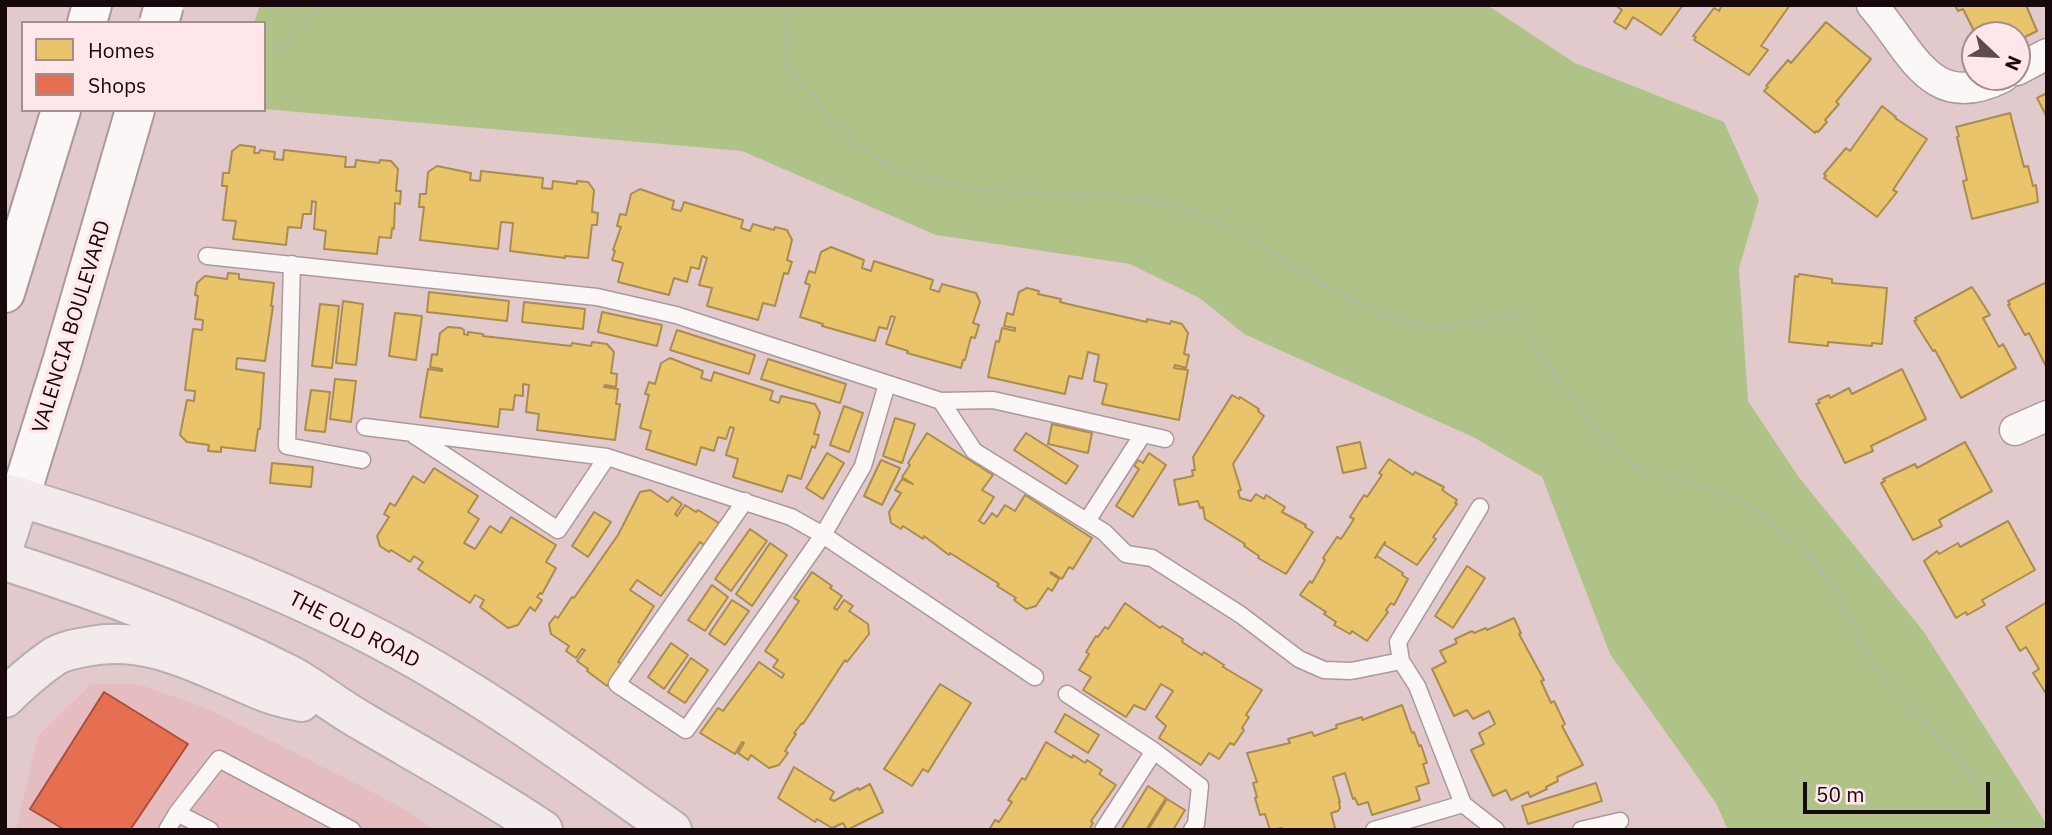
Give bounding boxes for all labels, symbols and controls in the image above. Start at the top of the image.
legend [21,21,266,112]
north arrow [1961,21,2031,91]
text: Homes [88,36,155,64]
text: N [2000,52,2027,74]
text: Shops [88,71,146,99]
street label: VALENCIA BOULEVARD [28,218,116,436]
street label: THE OLD ROAD [284,586,424,674]
scale bar [1807,768,1994,812]
text: 50 m [1816,780,1865,808]

